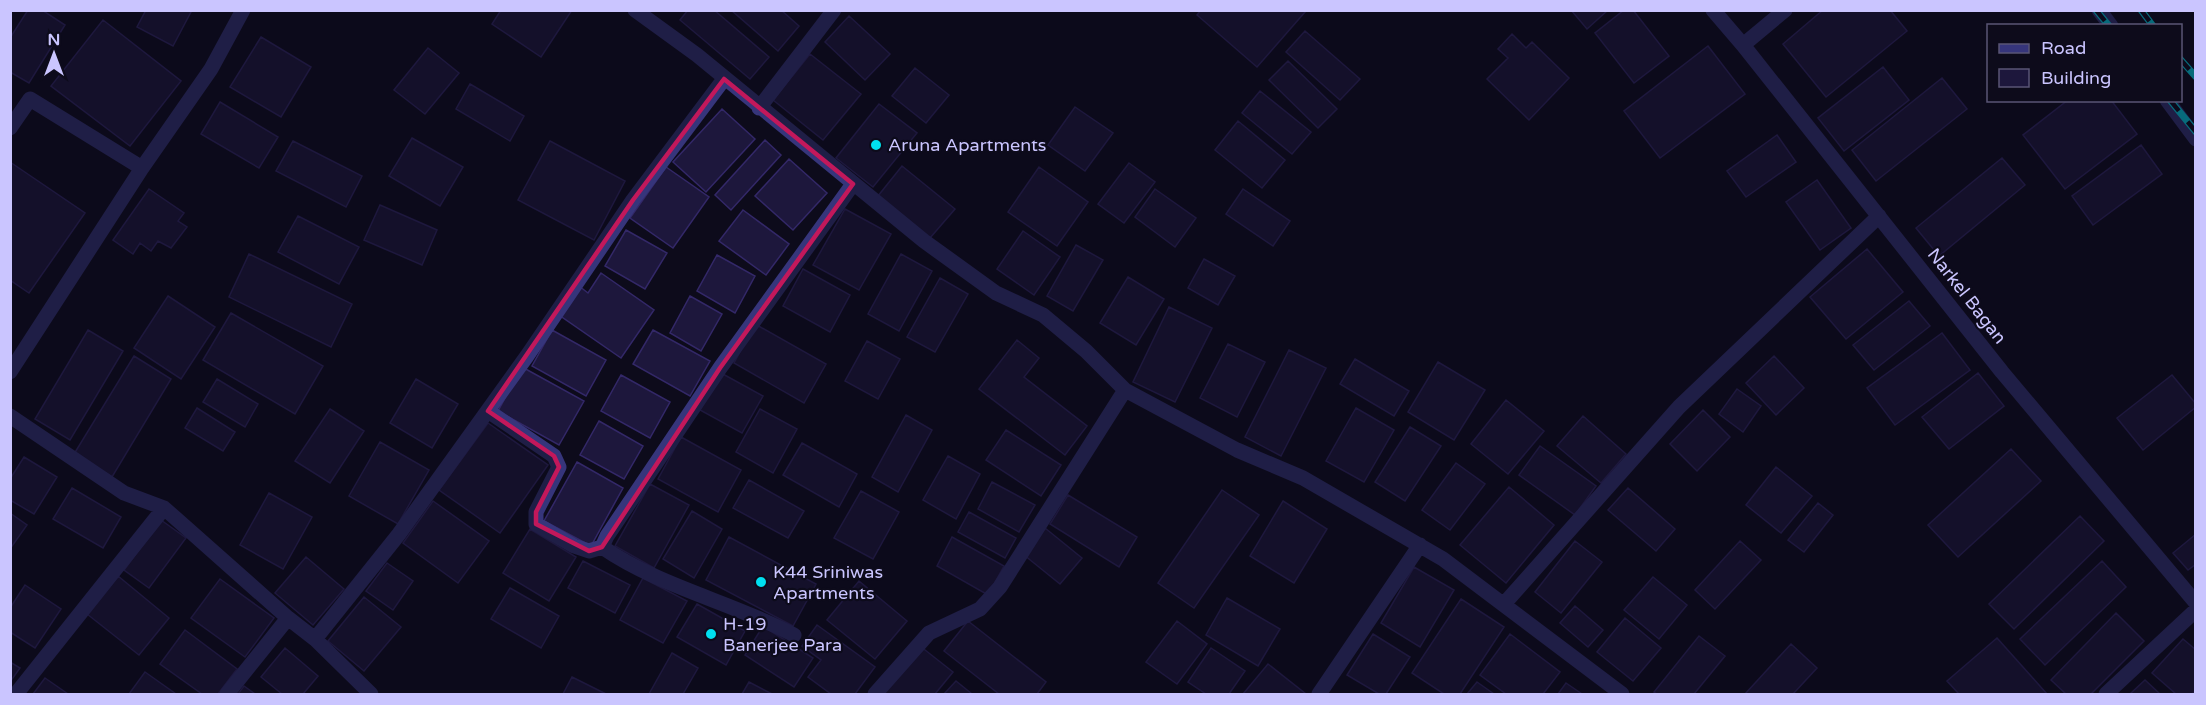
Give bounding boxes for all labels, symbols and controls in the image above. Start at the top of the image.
north arrow [24,24,84,84]
legend [1987,24,2182,102]
text: N [48,30,60,50]
text: Road [2041,37,2086,59]
text: Building [2041,67,2111,89]
place label: Aruna Apartments [888,134,1046,156]
marker: Aruna Apartments [869,138,883,152]
street label: Narkel Bagan [1923,244,2011,348]
place label: K44 Sriniwas Apartments [773,561,883,604]
marker: K44 Sriniwas Apartments [754,575,768,589]
place label: H-19 Banerjee Para [723,613,842,656]
marker: H-19 Banerjee Para [704,627,718,641]

